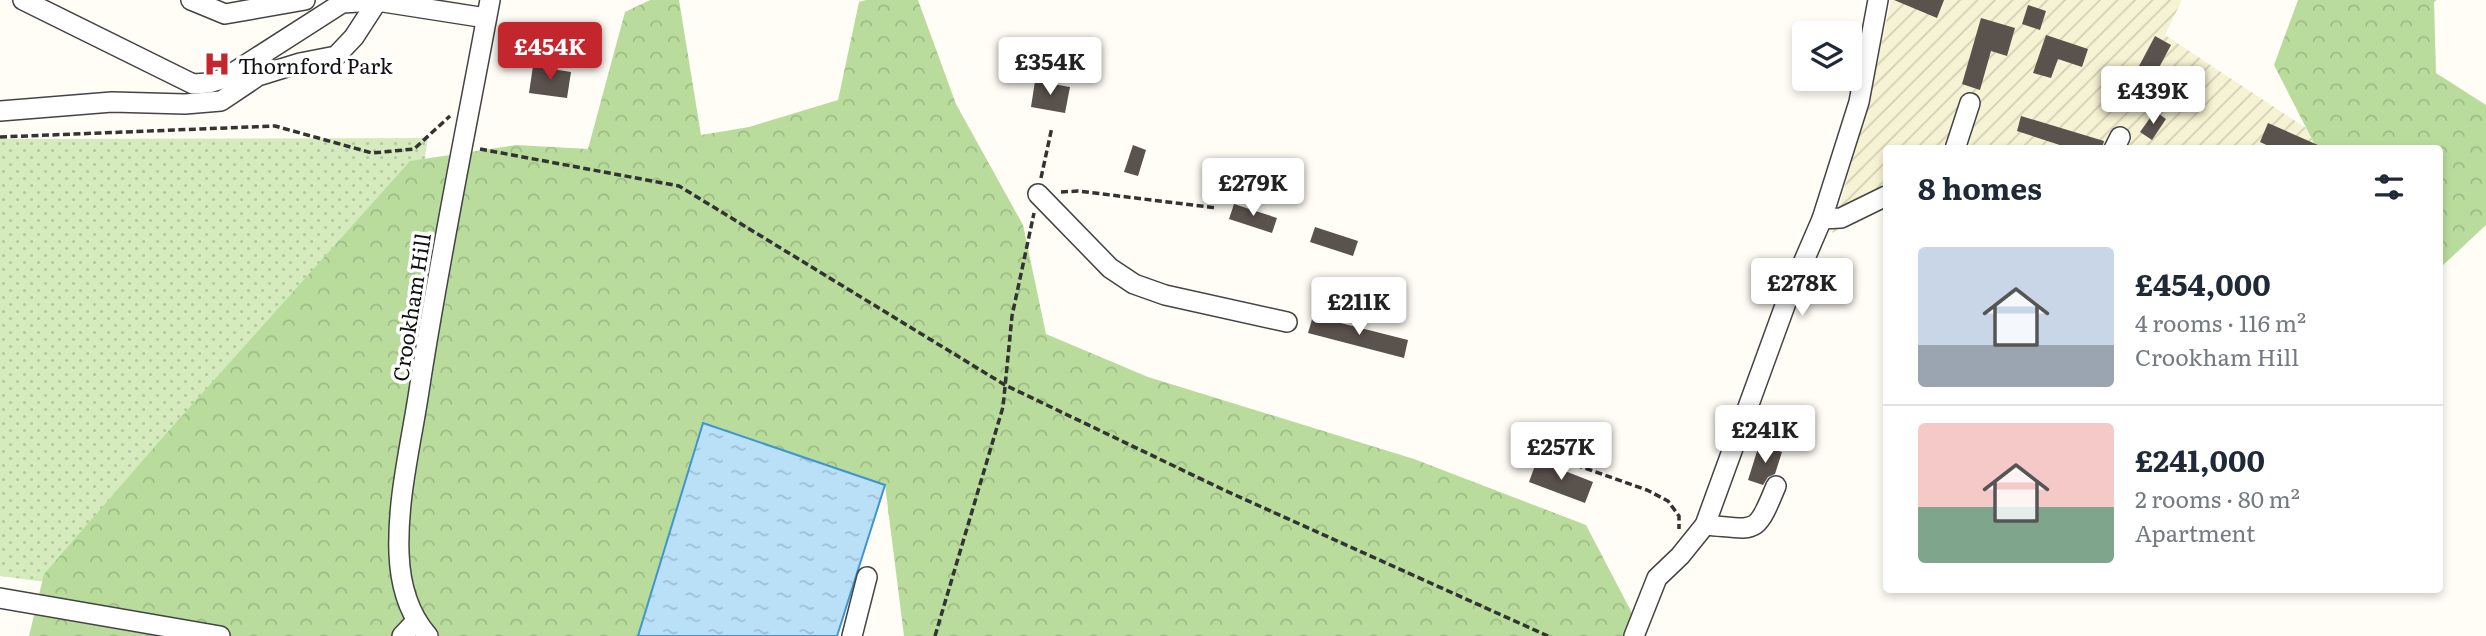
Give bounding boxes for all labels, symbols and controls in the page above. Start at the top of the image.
map controls [1792,21,1862,91]
button: layers [1792,21,1862,91]
pin: £454K [501,22,599,82]
text: £454K [514,28,586,62]
pin: £354K [1001,38,1099,97]
text: £354K [1014,43,1086,77]
hospital icon: Thornford Park [202,49,232,79]
place label: Thornford Park [238,49,393,80]
pin: £439K [2104,66,2202,126]
text: £439K [2117,72,2189,106]
pin: £279K [1204,158,1302,218]
text: £279K [1218,164,1288,198]
text: 8 homes [1918,165,2042,209]
icon: filters [2370,168,2408,206]
street label: Crookham Hill [383,231,437,383]
pin: £278K [1753,258,1851,318]
text: £454,000 [2135,261,2271,305]
text: £278K [1767,264,1837,298]
icon: home [1974,275,2058,359]
pin: £211K [1310,278,1408,337]
text: £211K [1327,283,1391,317]
text: 4 rooms · 116 m² [2135,305,2306,339]
text: Crookham Hill [2135,339,2299,373]
pin: £241K [1716,406,1814,465]
text: £241K [1731,411,1799,445]
pin: £257K [1512,422,1610,482]
text: £257K [1527,428,1595,462]
text: £241,000 [2135,437,2265,481]
icon: home [1974,451,2058,535]
text: 2 rooms · 80 m² [2135,481,2300,515]
text: Apartment [2135,515,2255,549]

